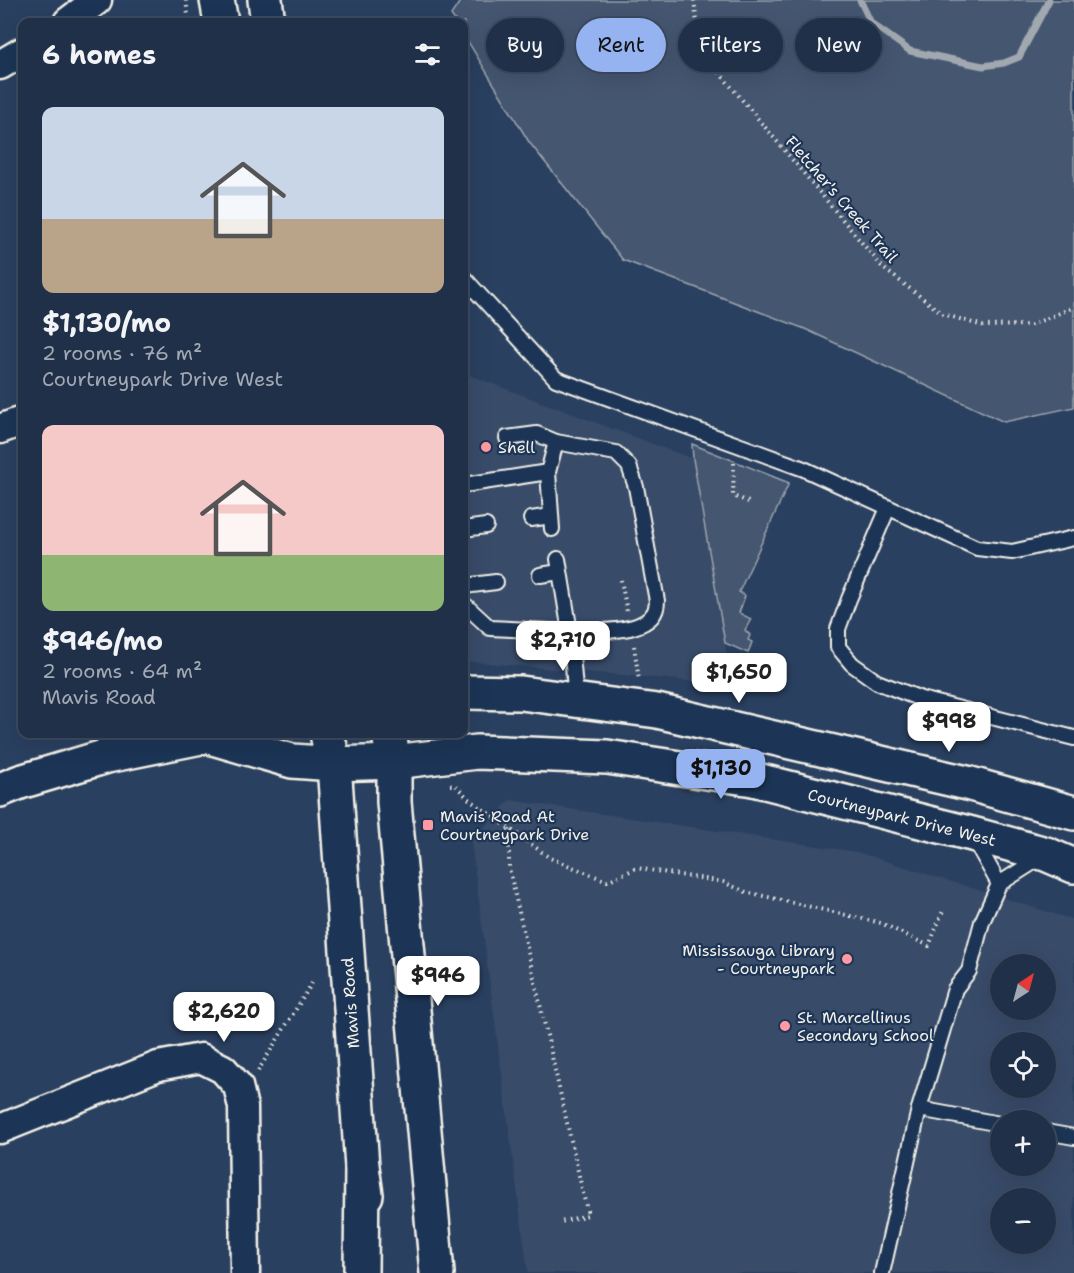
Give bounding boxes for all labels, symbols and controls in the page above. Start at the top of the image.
chip: Buy [486,18,564,72]
chip: Rent [576,18,666,72]
chip: Filters [678,18,783,72]
chip: New [795,18,882,72]
text: 6 homes [42,37,156,72]
icon: filters [411,38,444,71]
street label: Fletcher's Creek Trail [781,132,903,267]
icon: home [189,146,297,254]
text: $1,130/mo [42,305,171,340]
text: 2 rooms · 76 m² [42,340,202,366]
text: Courtneypark Drive West [42,366,283,392]
place label: Shell [498,437,535,458]
marker: Shell [479,440,493,454]
icon: home [189,464,297,572]
pin: $2,710 [514,621,612,672]
text: $946/mo [42,623,163,658]
text: $2,710 [530,627,596,653]
pin: $1,650 [690,653,788,704]
text: 2 rooms · 64 m² [42,658,202,684]
text: $1,650 [706,659,772,685]
text: Mavis Road [42,684,156,710]
pin: $998 [913,702,985,753]
text: $998 [922,708,976,734]
pin: $1,130 [672,749,770,800]
text: $1,130 [690,755,752,781]
street label: Courtneypark Drive West [806,784,998,851]
place label: Mavis Road At Courtneypark Drive [440,806,589,845]
marker: Mavis Road At Courtneypark Drive [421,818,435,832]
place label: Mississauga Library - Courtneypark [682,940,835,979]
marker: Mississauga Library - Courtneypark [840,952,854,966]
north arrow [990,954,1056,1020]
map controls [990,954,1056,1254]
pin: $946 [402,956,474,1007]
street label: Mavis Road [337,957,364,1049]
text: $946 [411,962,465,988]
pin: $2,620 [175,992,273,1043]
text: $2,620 [187,998,261,1024]
place label: St. Marcellinus Secondary School [797,1007,934,1046]
marker: St. Marcellinus Secondary School [778,1019,792,1033]
button: locate [990,1032,1056,1098]
button: + [990,1110,1056,1176]
button: − [990,1188,1056,1254]

